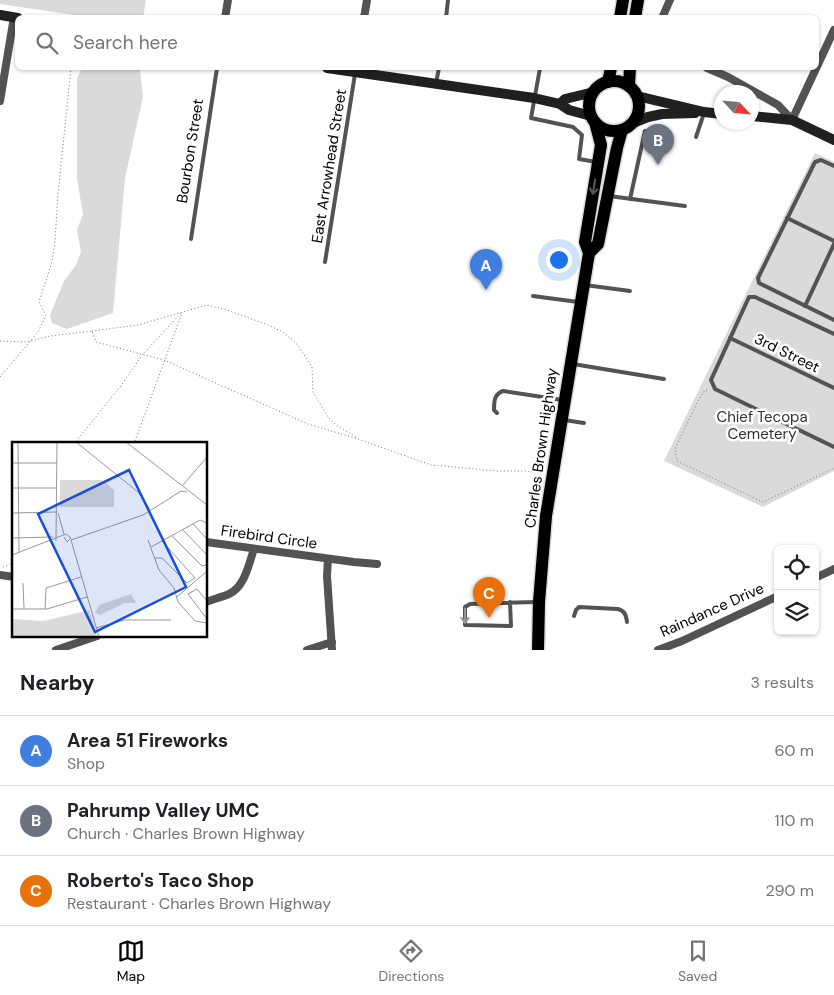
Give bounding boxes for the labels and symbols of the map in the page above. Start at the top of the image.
north arrow [714,85,759,130]
street label: East Arrowhead Street [307,87,351,244]
street label: Bourbon Street [172,97,208,205]
pin: B [642,124,674,165]
one-way arrow [589,179,599,195]
your location [546,247,572,273]
pin: A [470,249,502,290]
street label: 3rd Street [751,329,823,377]
street label: Charles Brown Highway [520,366,562,529]
park label: Chief Tecopa Cemetery [716,407,808,444]
inset map [12,442,208,638]
street label: Firebird Circle [220,520,318,554]
pin: C [473,577,505,618]
street label: Raindance Drive [657,578,767,642]
one-way arrow [460,608,470,624]

